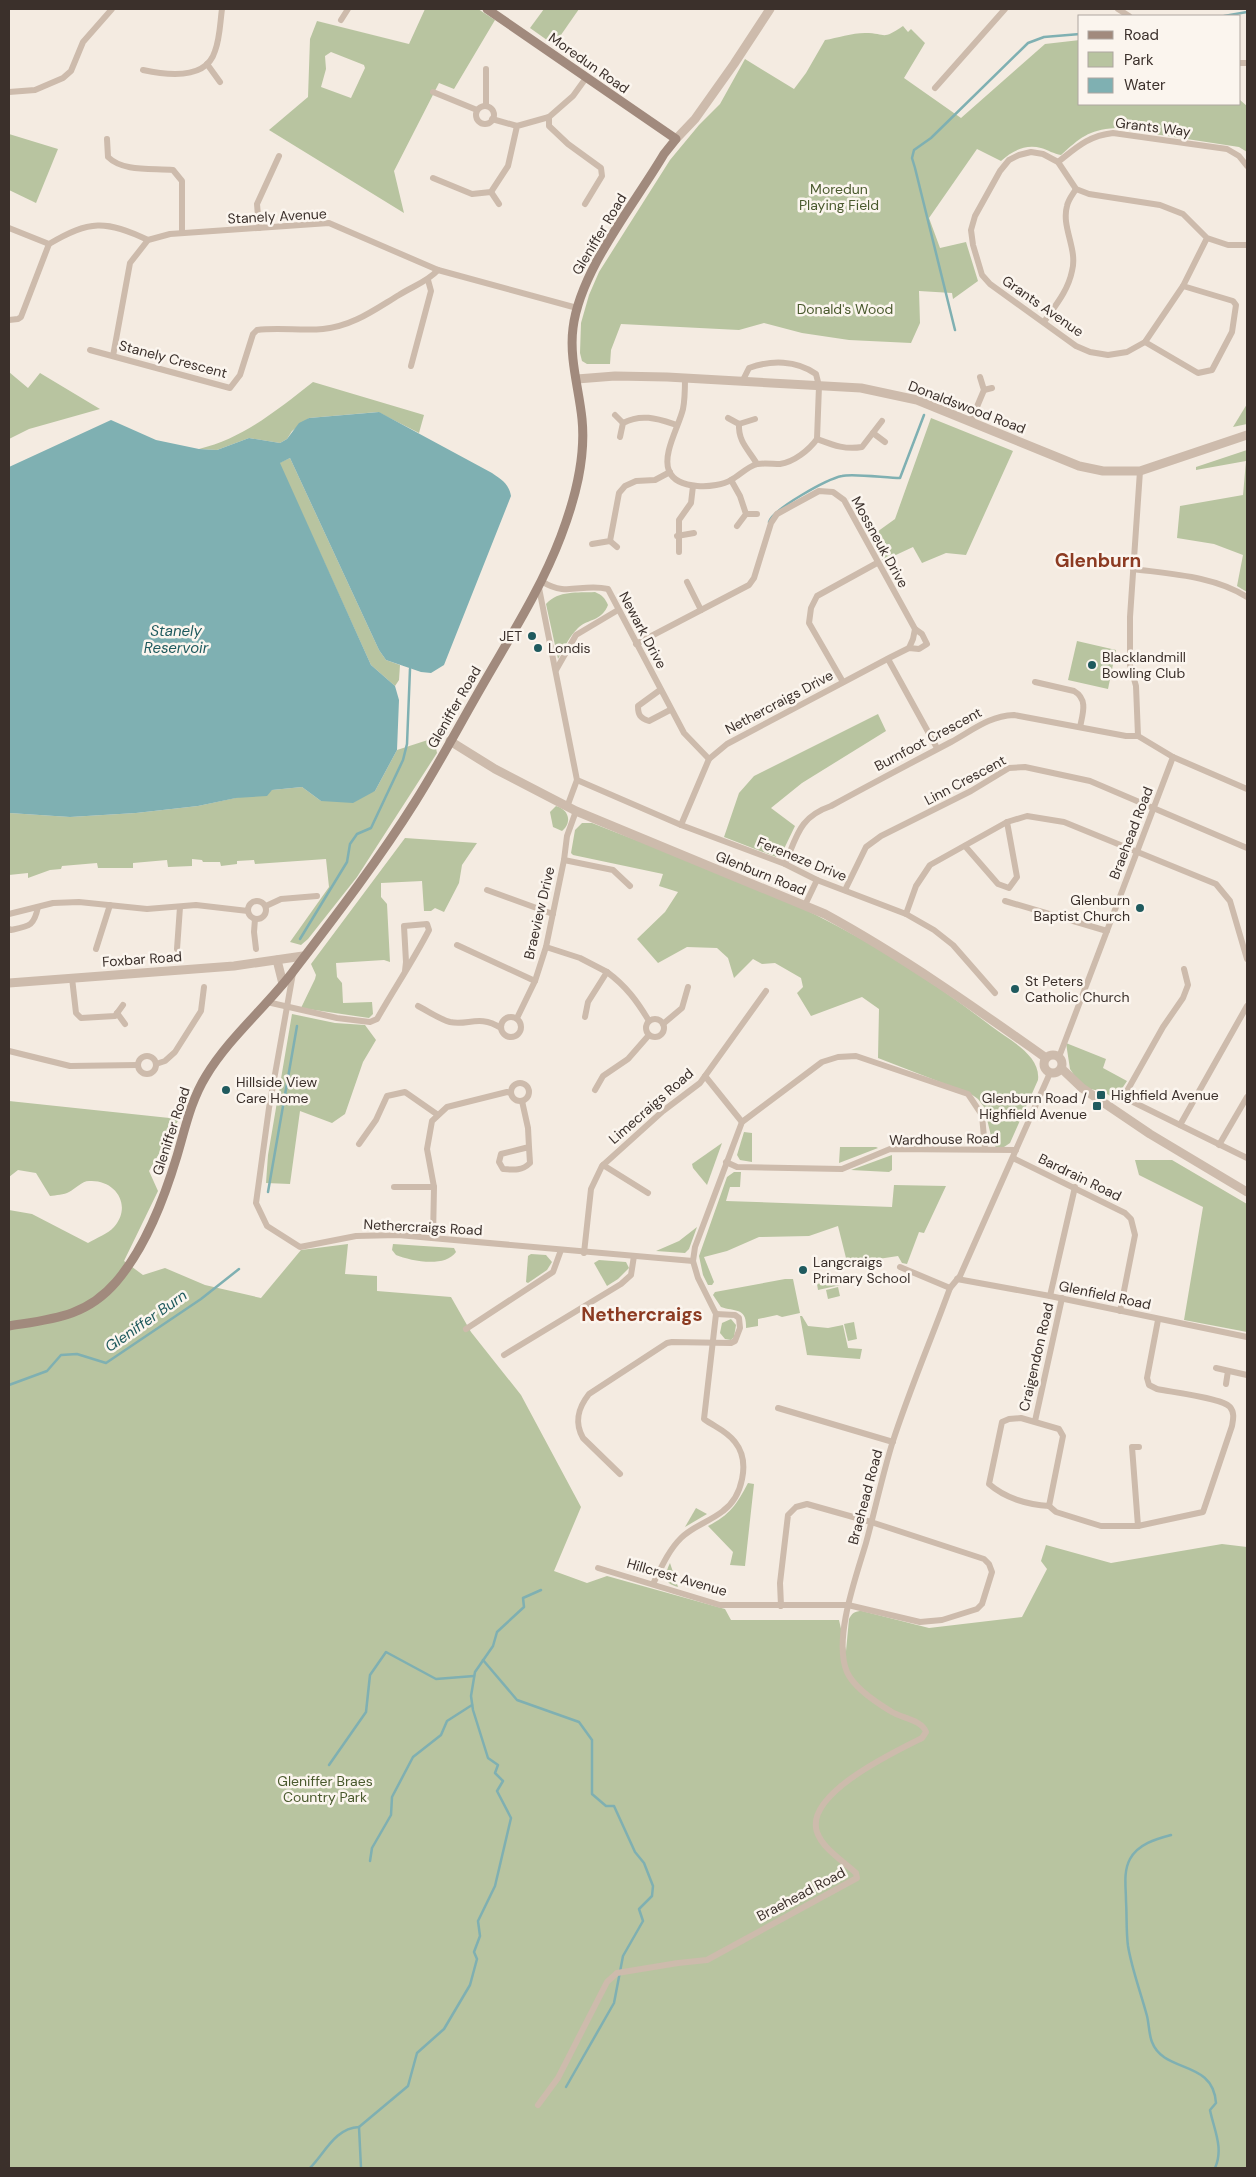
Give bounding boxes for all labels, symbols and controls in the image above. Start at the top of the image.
legend [1078,15,1241,105]
text: Road [1124,25,1159,45]
street label: Moredun Road [545,29,633,97]
text: Park [1124,50,1154,70]
text: Water [1124,75,1166,95]
street label: Grants Way [1114,113,1192,141]
park label: Moredun Playing Field [799,180,879,214]
street label: Gleniffer Road [568,190,630,278]
street label: Stanely Avenue [227,204,327,228]
street label: Grants Avenue [999,271,1087,341]
park label: Donald's Wood [797,300,893,318]
street label: Stanely Crescent [117,336,229,382]
street label: Donaldswood Road [906,376,1028,438]
street label: Mossneuk Drive [847,493,913,591]
district label: Glenburn [1055,548,1141,573]
street label: Newark Drive [615,588,671,672]
water label: Stanely Reservoir [144,621,209,658]
place label: JET [499,627,522,645]
marker: JET [526,630,538,642]
place label: Londis [548,639,591,657]
marker: Londis [532,642,544,654]
place label: Blacklandmill Bowling Club [1102,648,1186,682]
marker: Blacklandmill Bowling Club [1086,659,1098,671]
street label: Gleniffer Road [423,663,485,751]
street label: Nethercraigs Drive [722,666,836,738]
street label: Burnfoot Crescent [871,703,985,775]
street label: Linn Crescent [921,751,1009,809]
street label: Braehead Road [1105,784,1157,882]
street label: Fereneze Drive [754,833,850,885]
street label: Glenburn Road [713,847,809,899]
street label: Braeview Drive [520,865,558,961]
place label: Glenburn Baptist Church [1034,891,1130,925]
marker: Glenburn Baptist Church [1134,902,1146,914]
street label: Foxbar Road [101,947,183,971]
place label: St Peters Catholic Church [1025,972,1130,1006]
marker: St Peters Catholic Church [1009,983,1021,995]
street label: Limecraigs Road [605,1064,697,1148]
place label: Hillside View Care Home [236,1073,317,1107]
marker: Hillside View Care Home [220,1084,232,1096]
street label: Gleniffer Road [148,1085,194,1177]
place label: Highfield Avenue [1111,1086,1219,1104]
place label: Glenburn Road / Highfield Avenue [979,1089,1087,1123]
marker: Highfield Avenue [1095,1089,1107,1101]
marker: Glenburn Road / Highfield Avenue [1091,1100,1103,1112]
street label: Wardhouse Road [889,1129,999,1149]
street label: Bardrain Road [1035,1149,1125,1205]
street label: Nethercraigs Road [363,1215,483,1239]
place label: Langcraigs Primary School [813,1253,910,1287]
marker: Langcraigs Primary School [797,1264,809,1276]
street label: Glenfield Road [1057,1276,1153,1314]
water label: Gleniffer Burn [101,1285,191,1357]
street label: Craigendon Road [1015,1301,1057,1413]
district label: Nethercraigs [581,1302,703,1327]
street label: Braehead Road [844,1447,886,1547]
street label: Hillcrest Avenue [625,1554,729,1600]
park label: Gleniffer Braes Country Park [277,1772,373,1806]
street label: Braehead Road [754,1863,848,1925]

